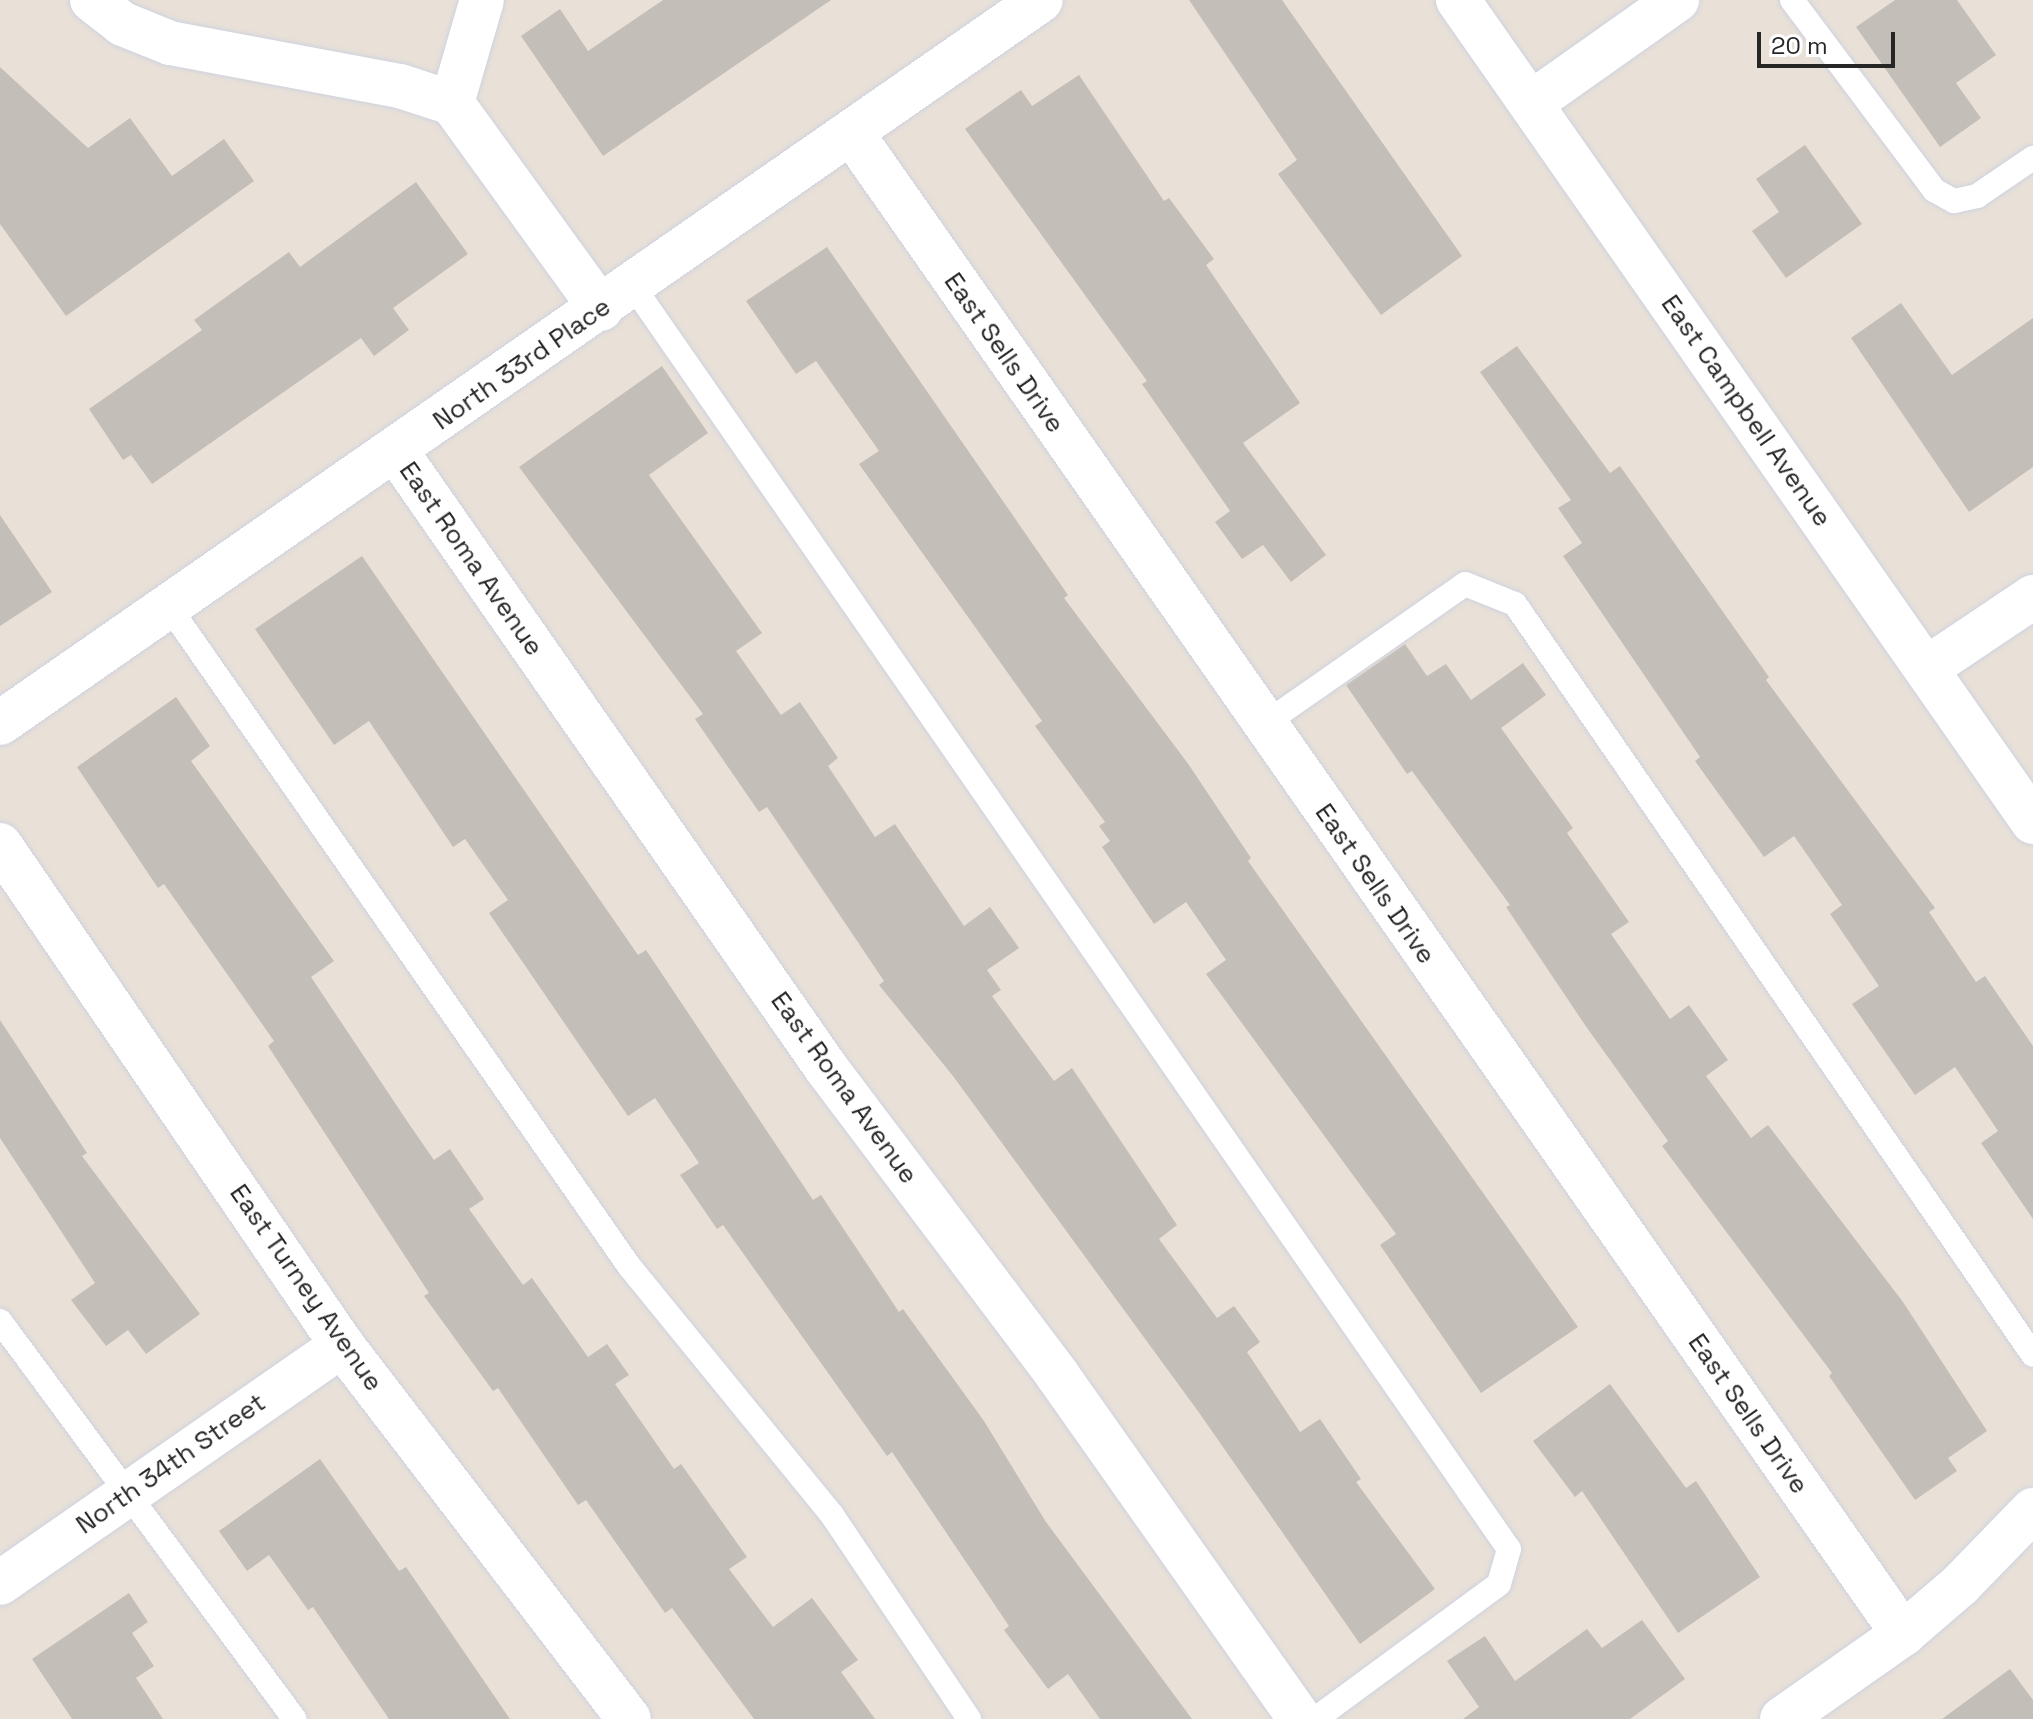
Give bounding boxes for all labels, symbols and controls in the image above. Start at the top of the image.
scale bar [1761,16,1899,66]
text: 20 m [1771,30,1828,61]
street label: East Sells Drive [937,267,1071,439]
street label: East Campbell Avenue [1654,289,1838,533]
street label: North 33rd Place [427,291,617,437]
street label: East Roma Avenue [392,456,550,662]
street label: East Sells Drive [1308,798,1442,970]
street label: East Roma Avenue [764,986,924,1190]
street label: East Turney Avenue [223,1178,389,1398]
street label: East Sells Drive [1681,1328,1815,1500]
street label: North 34th Street [70,1387,272,1541]

